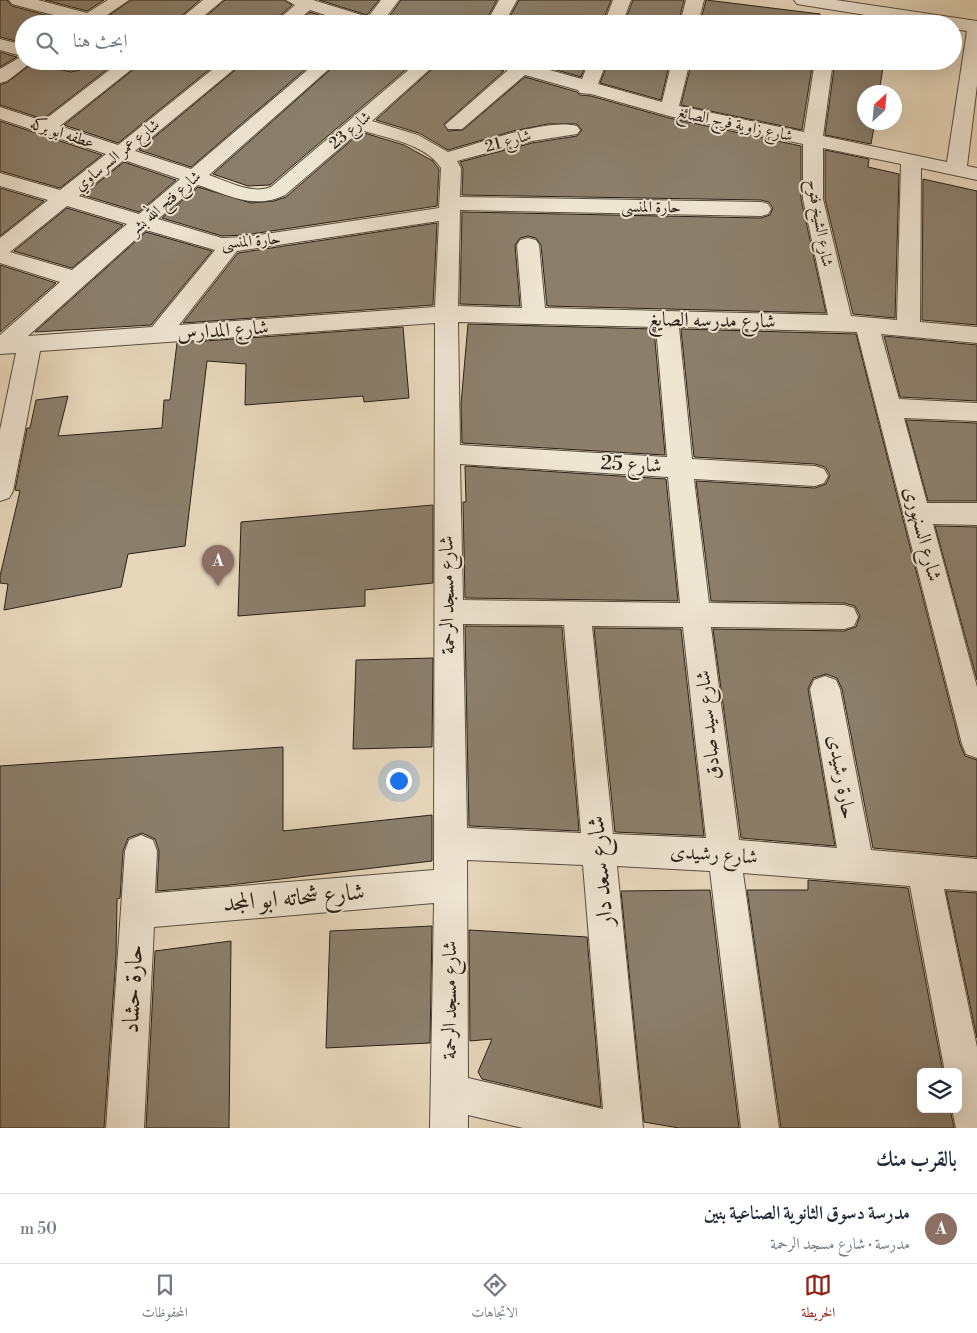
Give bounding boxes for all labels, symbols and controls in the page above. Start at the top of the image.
search box [15,15,962,70]
icon: search [33,29,61,57]
text: ابحث هنا [73,29,128,53]
north arrow [857,85,902,130]
street label: شارع زاوية فرج الصائغ [674,102,795,151]
street label: شارع 23 [325,107,377,156]
street label: عطفه ابو بركه [27,113,97,153]
street label: شارع عمر السرساوي [70,115,165,198]
street label: شارع 21 [483,125,534,160]
street label: شارع فتح الله بشر [121,164,208,244]
street label: شارع الشيخ فتوح [799,178,838,269]
street label: حارة المنسى [621,196,681,219]
street label: حارة المنسى [220,228,282,255]
street label: شارع مدرسه الصايغ [648,307,776,339]
street label: شارع المدارس [176,315,270,351]
street label: شارع 25 [600,451,662,483]
street label: شارع السنهورى [893,484,947,585]
street label: شارع مسجد الرحمة [434,535,466,655]
pin: A [202,545,234,586]
street label: شارع سيد صادق [691,669,731,781]
street label: حارة رشيدى [821,733,861,821]
your location [386,768,412,794]
street label: شارع سعد دار [581,814,625,930]
street label: شارع رشيدى [669,839,759,875]
street label: شارع شحاته ابو المجد [222,877,366,923]
street label: شارع مسجد الرحمة [438,941,467,1059]
street label: حارة حشاد [116,944,150,1034]
map controls [917,1068,962,1113]
button: layers [917,1068,962,1113]
text: بالقرب منك [876,1147,957,1173]
text: مدرسة دسوق الثانوية الصناعية بنين [704,1201,910,1225]
text: 50 m [20,1219,57,1239]
text: A [935,1219,947,1239]
text: مدرسة · شارع مسجد الرحمة [770,1234,910,1254]
tab: المحفوظات [142,1271,188,1326]
tab: الاتجاهات [471,1271,518,1326]
tab: الخريطة [801,1271,835,1326]

